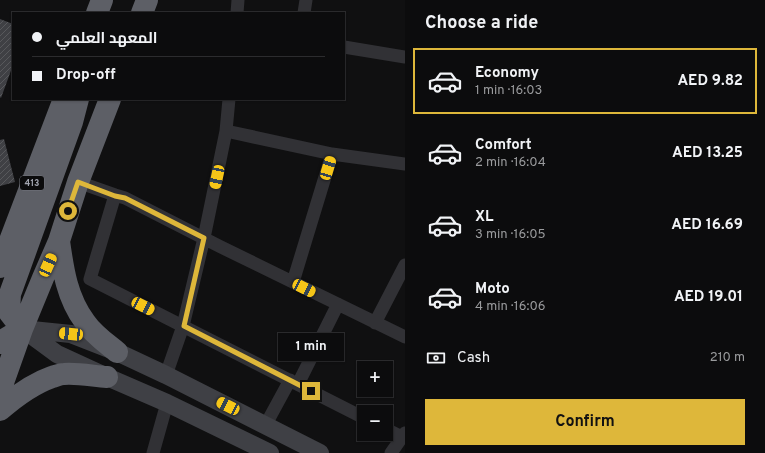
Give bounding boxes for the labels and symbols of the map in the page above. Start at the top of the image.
car [319,155,337,181]
car [209,164,225,190]
road number: 413 [20,176,44,190]
route start [59,202,77,220]
car [38,252,58,278]
car [291,277,317,299]
car [130,295,156,317]
car [58,327,84,341]
callout: 1 min [278,333,344,361]
route end [302,382,320,400]
car [215,395,241,417]

